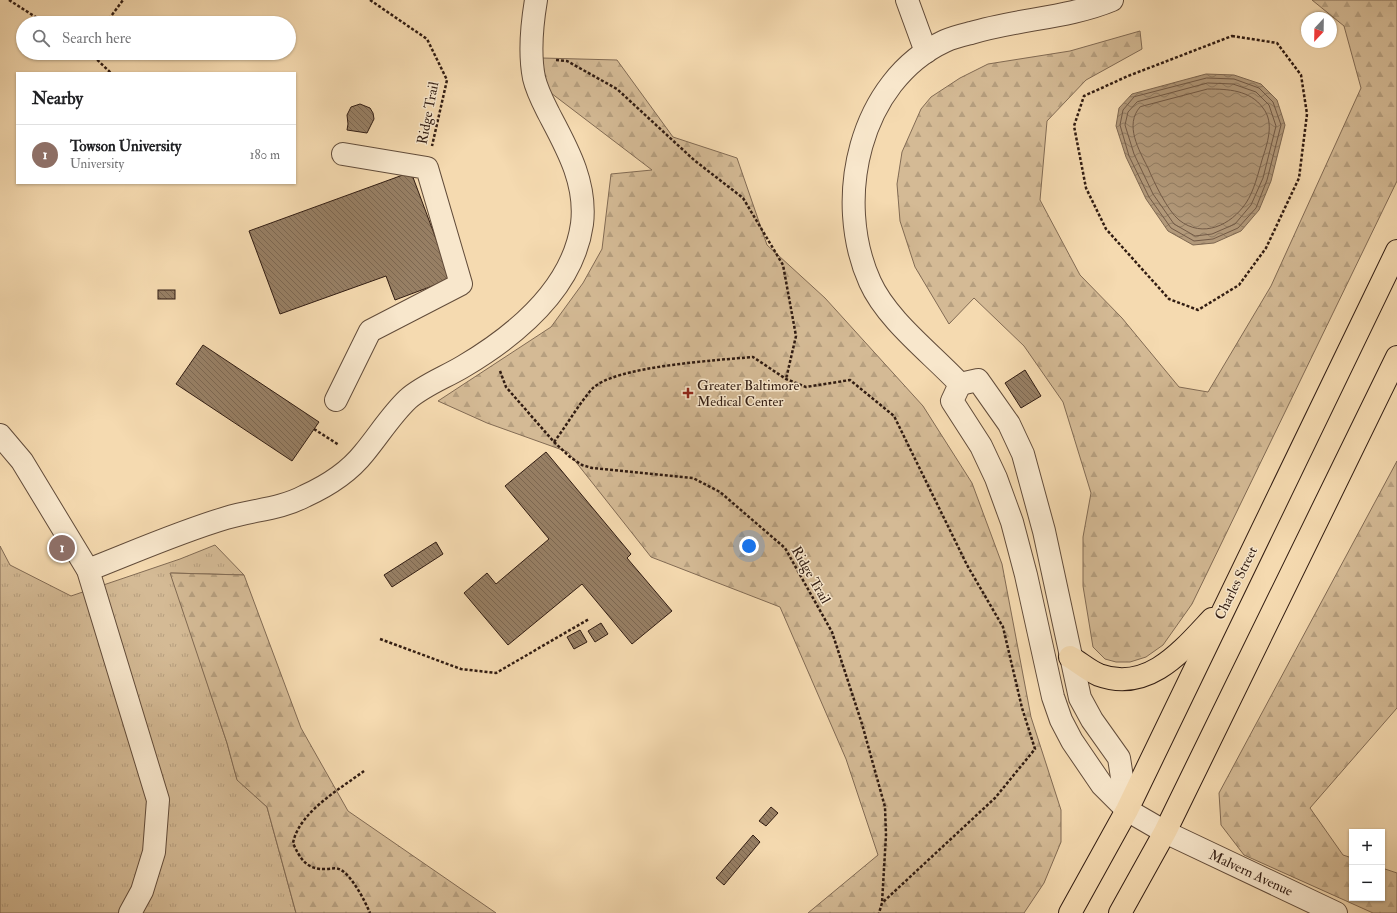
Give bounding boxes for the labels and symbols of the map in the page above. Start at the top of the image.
north arrow [1301,12,1337,48]
street label: Ridge Trail [414,80,442,146]
place label: Greater Baltimore Medical Center [697,377,800,410]
marker: Greater Baltimore Medical Center [682,387,694,399]
pin: 1 [49,533,75,563]
your location [739,536,759,556]
street label: Ridge Trail [788,543,834,607]
street label: Charles Street [1211,543,1261,622]
street label: Malvern Avenue [1206,846,1296,900]

